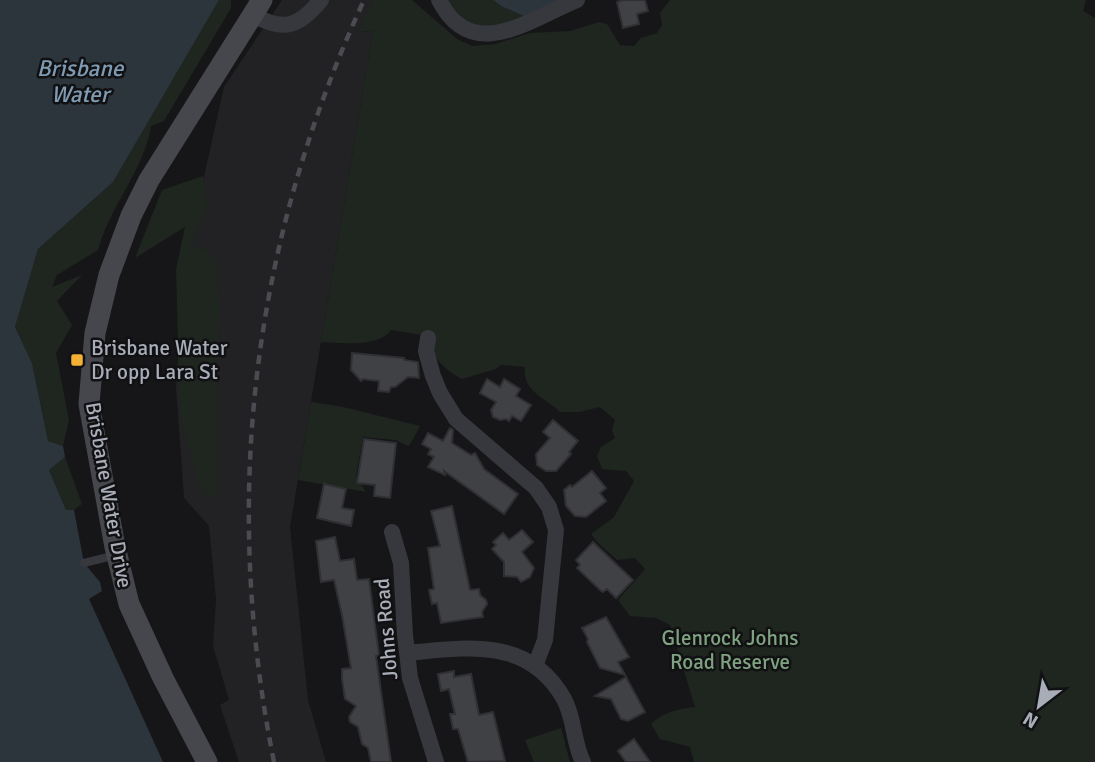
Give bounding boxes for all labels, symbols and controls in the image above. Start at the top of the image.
water label: Brisbane Water [37,54,125,109]
place label: Brisbane Water Dr opp Lara St [91,335,228,385]
marker: Brisbane Water Dr opp Lara St [69,352,85,368]
street label: Brisbane Water Drive [80,400,138,590]
street label: Johns Road [369,577,403,681]
park label: Glenrock Johns Road Reserve [661,625,799,675]
north arrow [1004,671,1074,741]
text: N [1019,706,1043,733]

